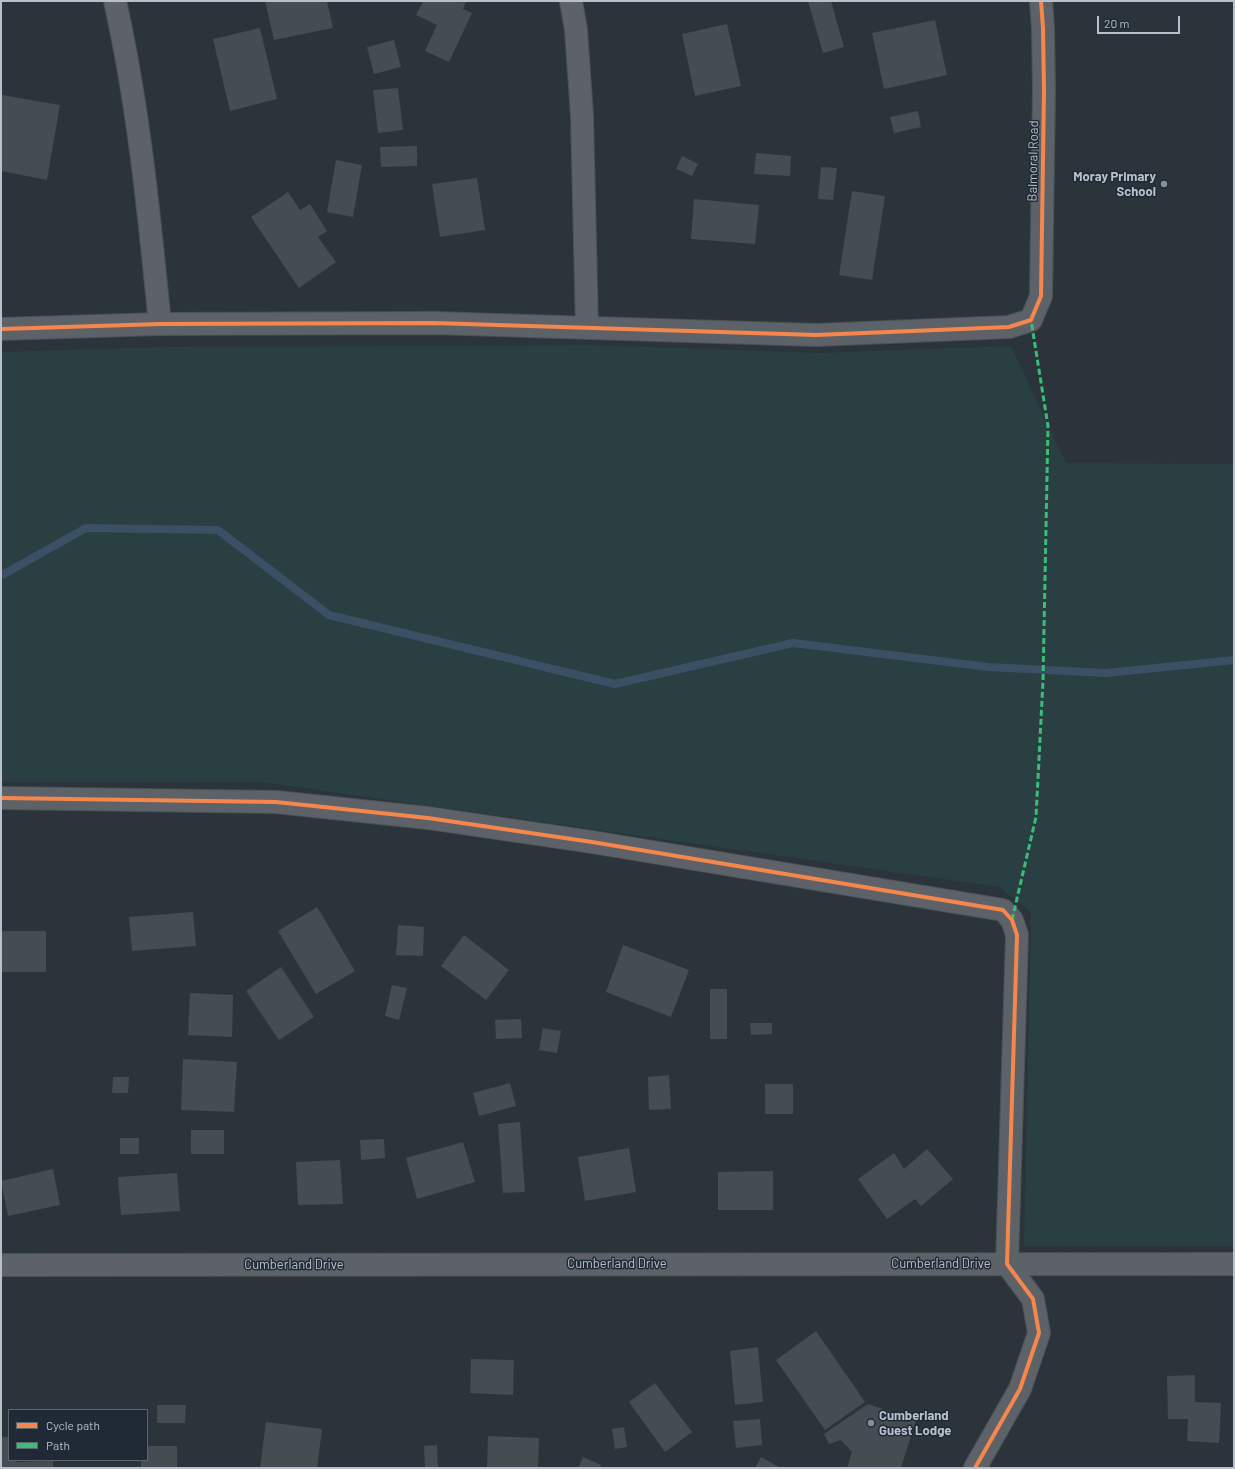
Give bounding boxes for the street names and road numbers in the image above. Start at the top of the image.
street label: Balmoral Road [1024,120,1042,202]
street label: Cumberland Drive [567,1256,667,1272]
street label: Cumberland Drive [891,1256,991,1272]
street label: Cumberland Drive [244,1257,344,1273]

